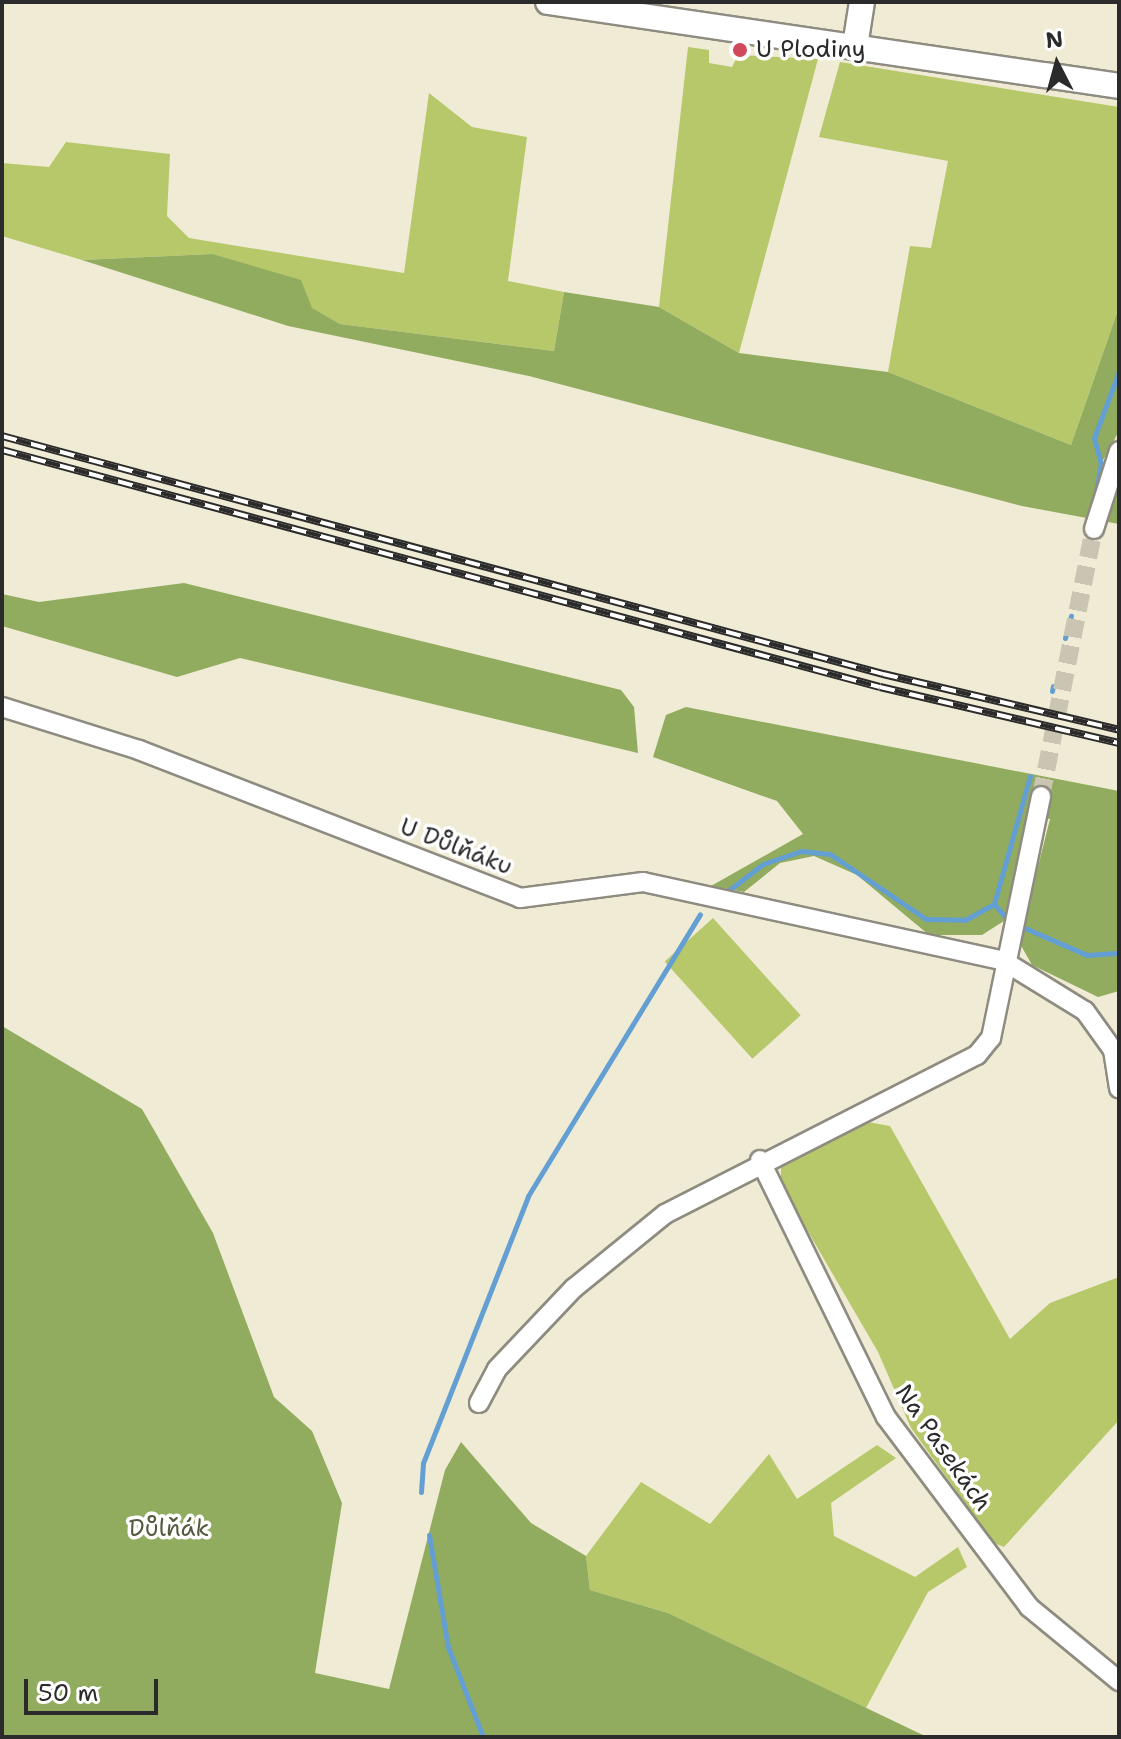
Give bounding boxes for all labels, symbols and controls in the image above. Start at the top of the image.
north arrow [1017,24,1097,104]
text: N [1044,24,1065,55]
place label: U Plodiny [756,36,865,64]
marker: U Plodiny [731,41,749,59]
street label: U Důlňáku [396,812,516,882]
street label: Na Pasekách [889,1379,997,1517]
park label: Důlňák [129,1515,209,1543]
scale bar [28,1663,162,1713]
text: 50 m [38,1677,98,1709]

